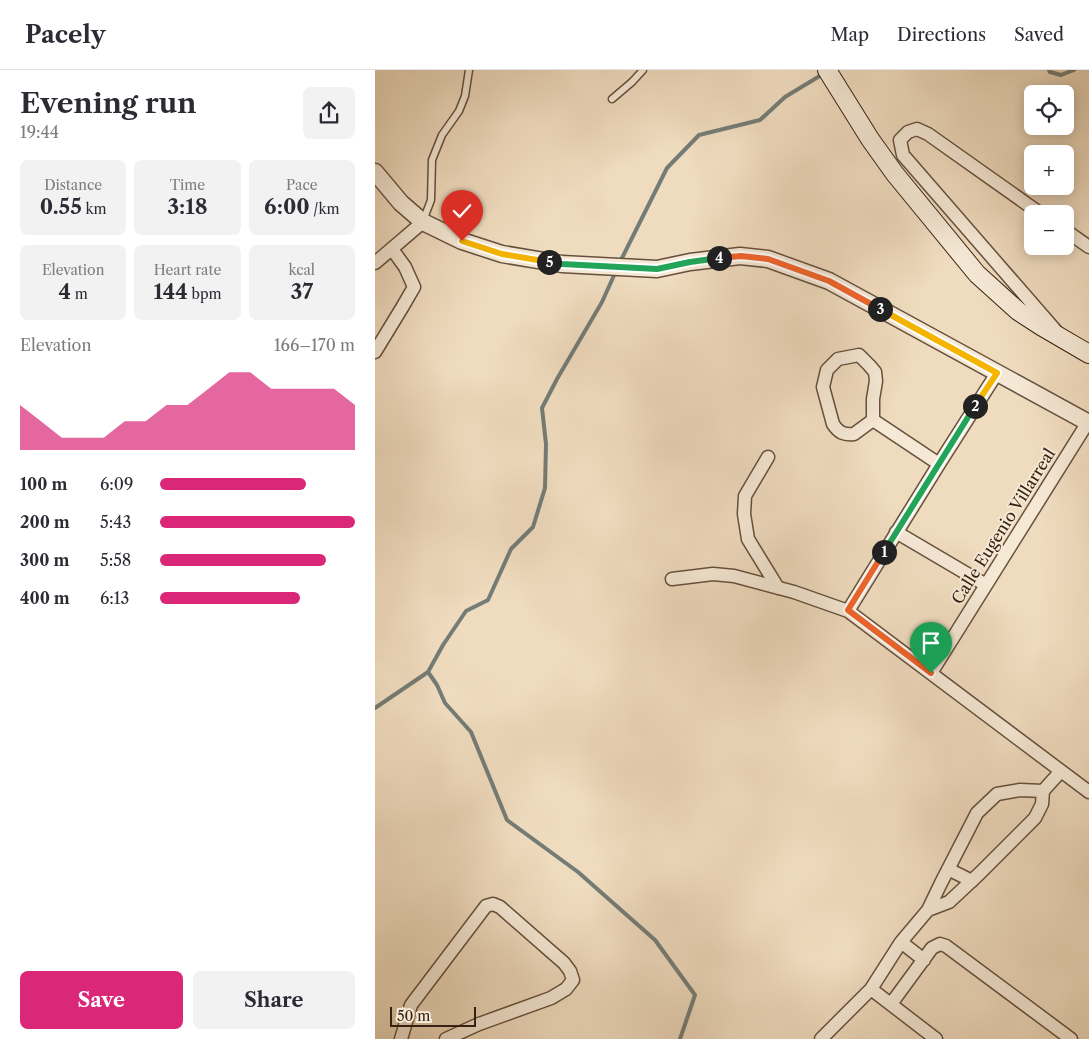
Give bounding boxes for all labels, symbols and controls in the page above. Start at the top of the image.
text: Pacely [25,20,105,49]
text: Map [830,24,869,46]
text: Directions [897,24,986,46]
text: Saved [1014,24,1064,46]
map controls [1024,85,1074,255]
button: locate [1024,85,1074,135]
text: Evening run [20,86,196,120]
button: share [303,87,355,139]
text: 19:44 [20,122,59,142]
button: + [1024,145,1074,195]
text: Distance [44,176,102,194]
text: Time [170,176,205,194]
text: Pace [286,176,318,194]
pin [441,190,483,241]
text: 0.55 [40,194,82,219]
text: 3:18 [167,194,208,219]
text: 6:00 [264,194,310,219]
icon: check [448,197,476,225]
text: km [82,200,107,218]
text: /km [310,200,340,218]
button: − [1024,205,1074,255]
pin: 4 [707,246,731,270]
text: 4 [715,249,724,267]
pin: 5 [537,250,561,274]
text: 5 [546,253,553,271]
text: Elevation [42,261,104,279]
text: Heart rate [154,261,221,279]
text: kcal [289,261,315,279]
text: 4 [59,279,71,304]
text: 144 [153,279,188,304]
text: 37 [290,279,313,304]
text: m [71,285,88,303]
text: bpm [188,285,222,303]
pin: 3 [867,296,893,322]
text: 3 [877,300,884,318]
text: Elevation [20,335,91,355]
text: 166–170 m [274,335,355,355]
pin: 2 [963,394,987,418]
text: 2 [971,397,980,415]
street label: Calle Eugenio Villarreal [947,444,1059,608]
text: 100 m [20,474,67,494]
text: 6:09 [100,474,133,494]
text: 200 m [20,512,70,532]
text: 5:43 [100,512,131,532]
pin: 1 [871,540,897,564]
text: 1 [881,543,888,561]
text: 300 m [20,550,69,570]
text: 5:58 [100,550,131,570]
text: 400 m [20,588,70,608]
text: 6:13 [100,588,129,608]
pin [910,622,952,673]
icon: arrive [917,629,945,657]
button: Save [20,971,183,1029]
button: Share [193,971,355,1029]
scale bar [390,1004,476,1027]
text: 50 m [397,1007,430,1025]

